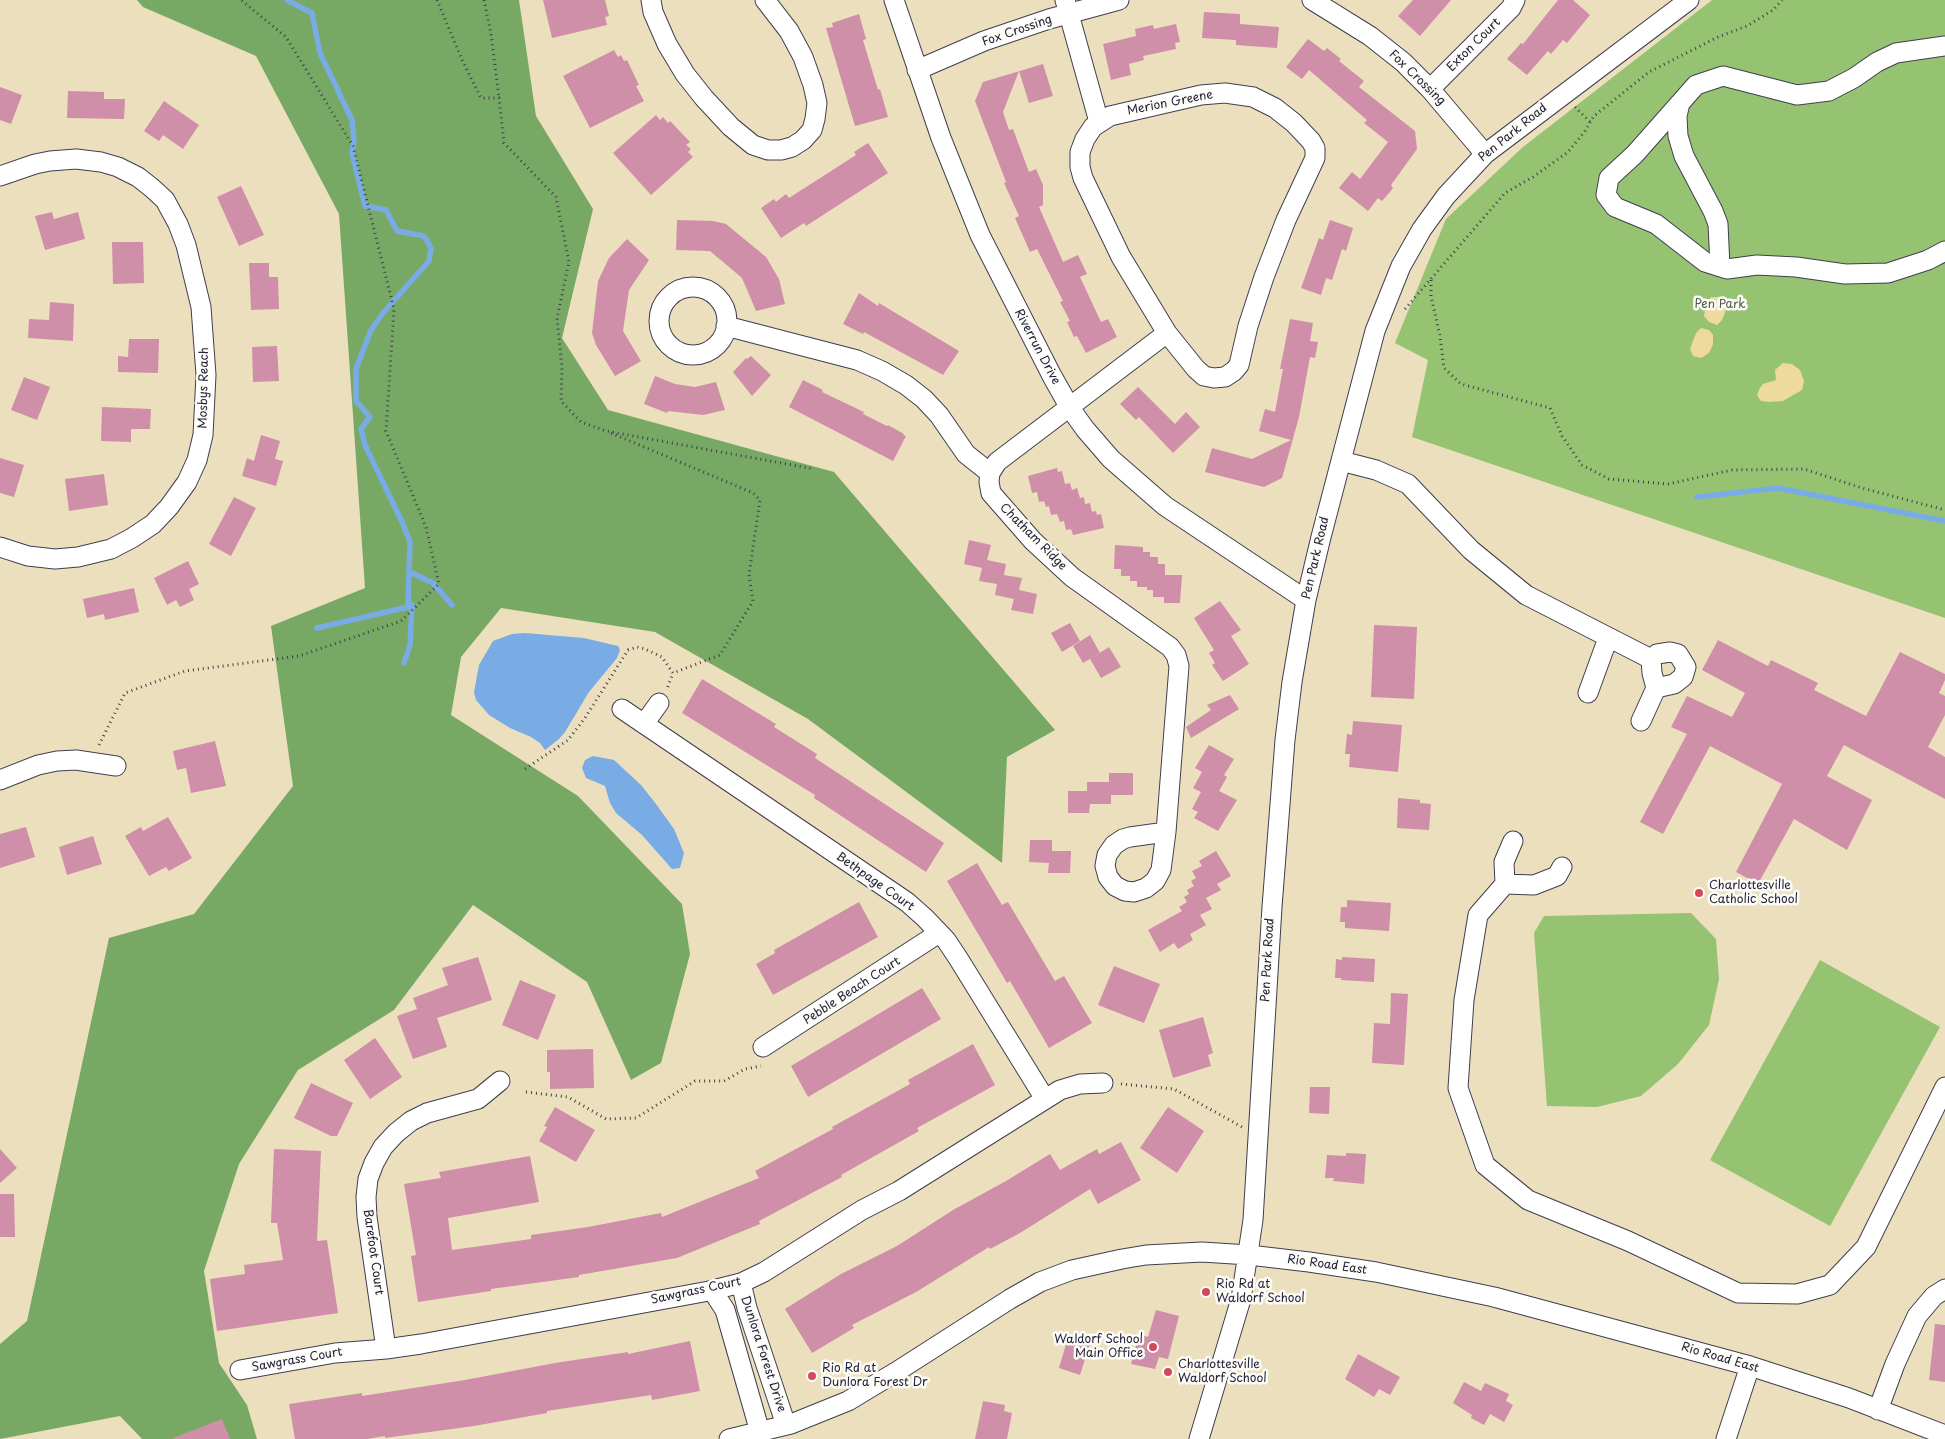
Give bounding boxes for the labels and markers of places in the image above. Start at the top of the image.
place label: Charlottesville Catholic School [1709,879,1798,907]
marker: Charlottesville Catholic School [1693,887,1705,899]
place label: Rio Rd at Waldorf School [1216,1278,1305,1306]
marker: Rio Rd at Waldorf School [1200,1286,1212,1298]
place label: Waldorf School Main Office [1054,1333,1143,1361]
marker: Waldorf School Main Office [1147,1341,1159,1353]
place label: Charlottesville Waldorf School [1178,1358,1267,1386]
place label: Rio Rd at Dunlora Forest Dr [822,1362,928,1390]
marker: Charlottesville Waldorf School [1162,1366,1174,1378]
marker: Rio Rd at Dunlora Forest Dr [806,1370,818,1382]

